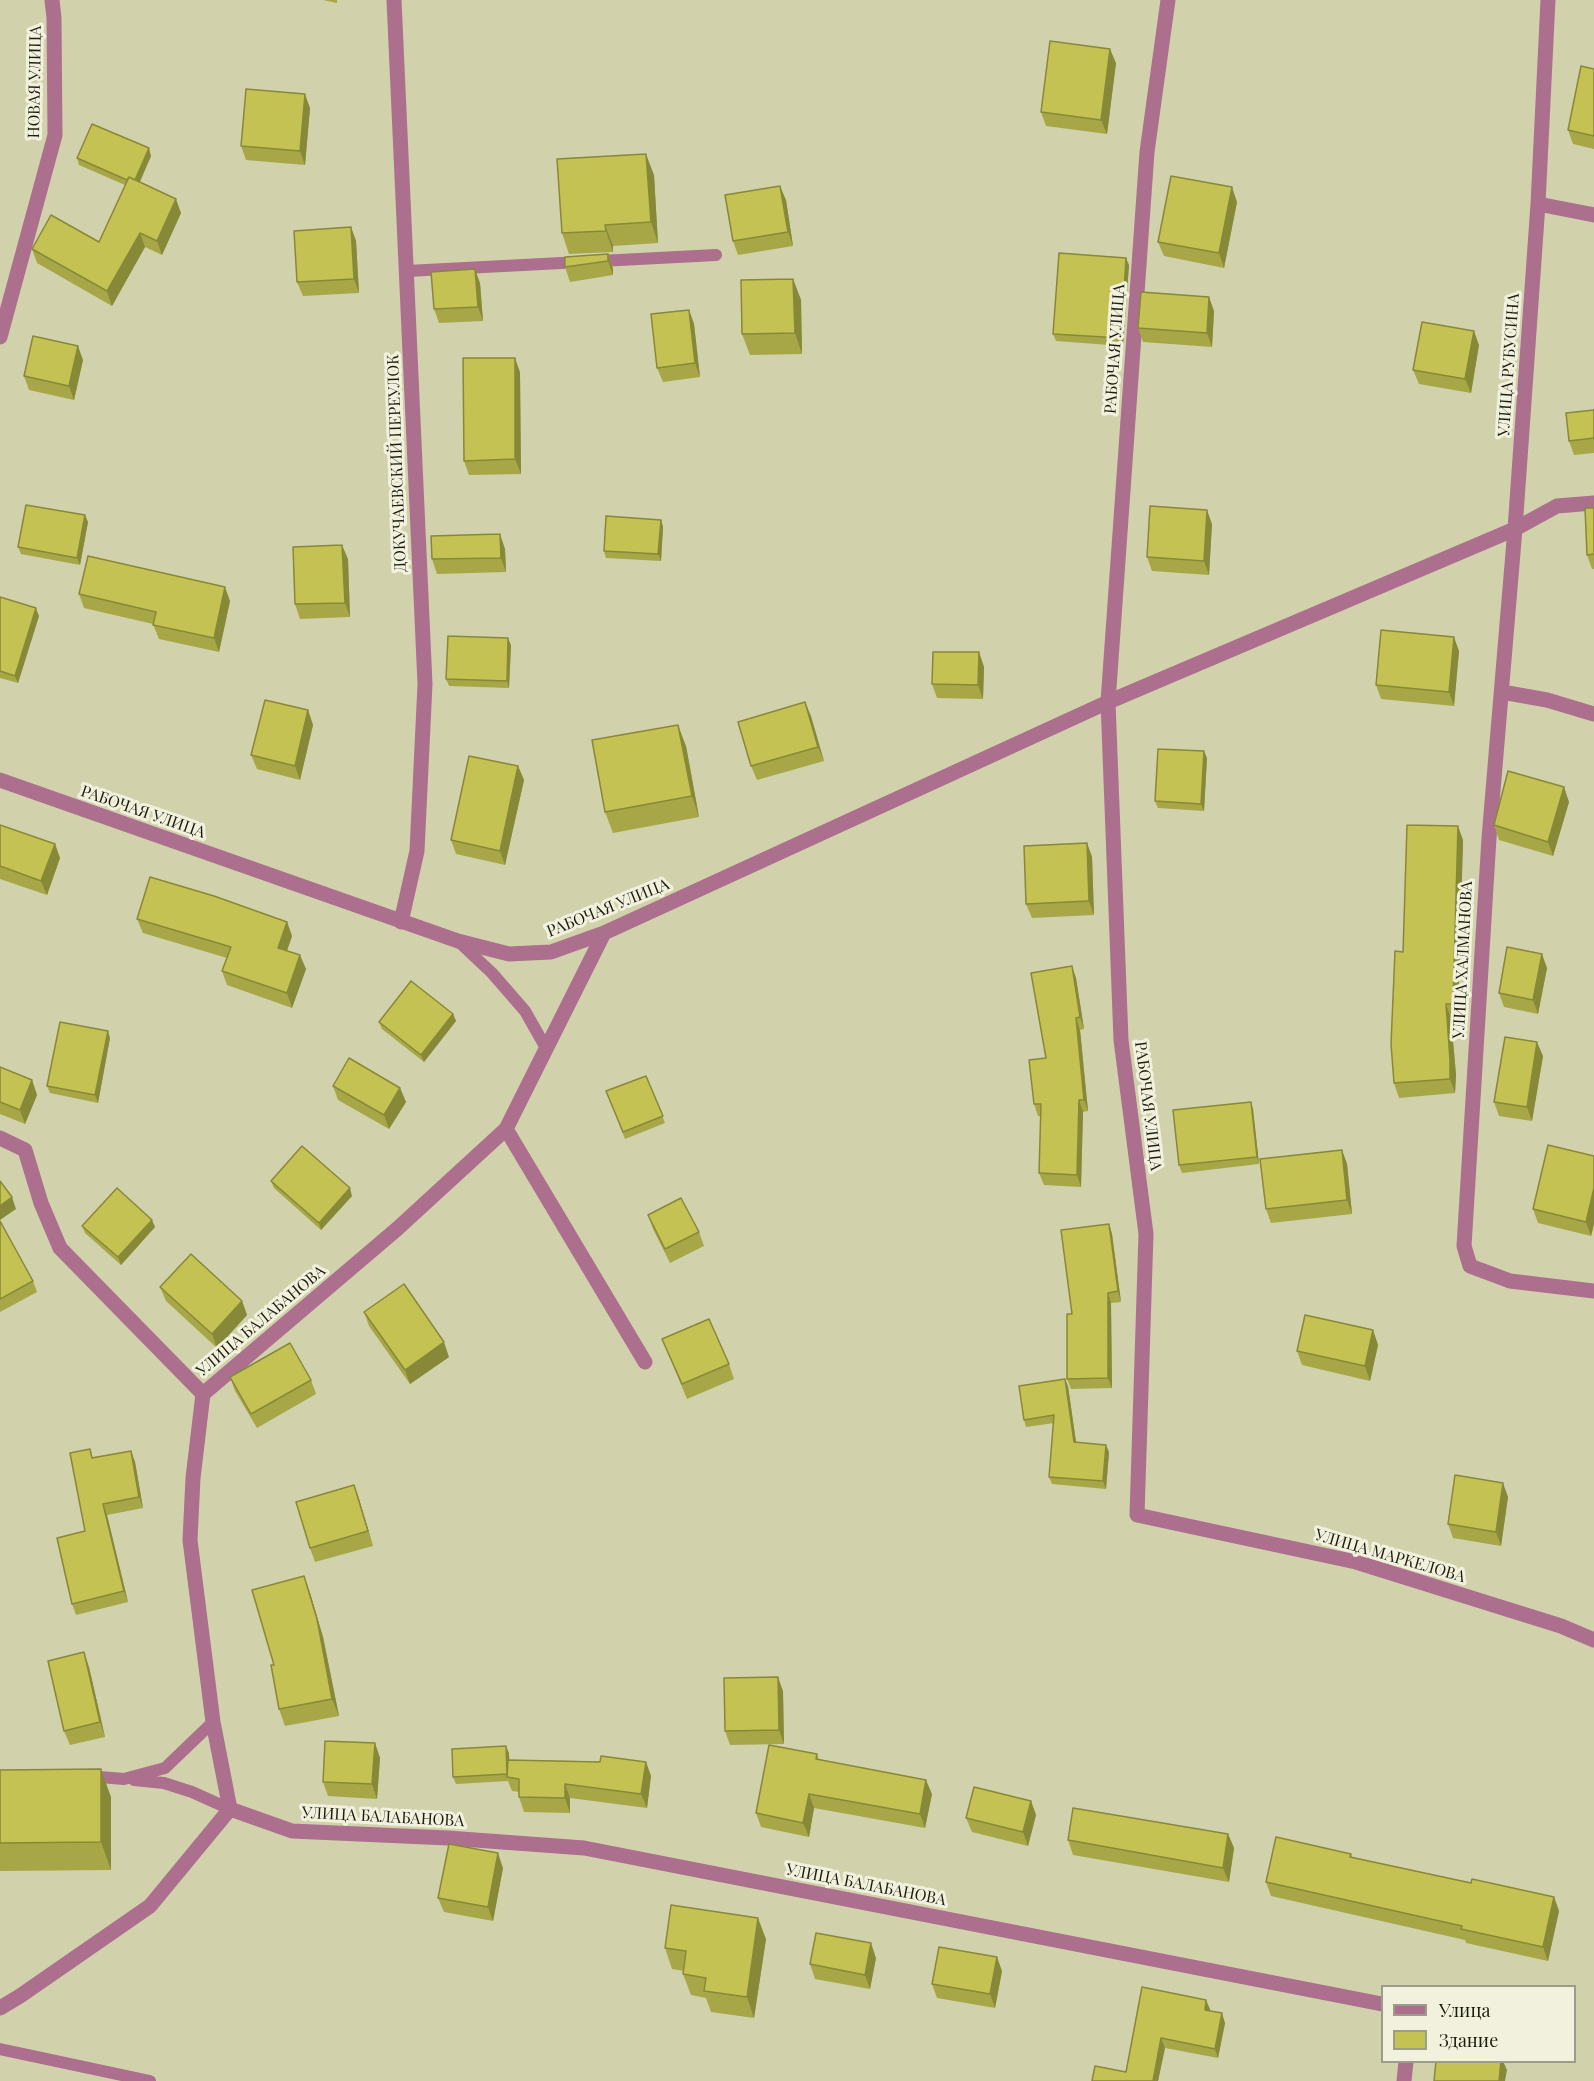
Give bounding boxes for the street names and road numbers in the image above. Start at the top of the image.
street label: НОВАЯ УЛИЦА [24,25,46,139]
street label: РАБОЧАЯ УЛИЦА [1101,283,1129,415]
street label: УЛИЦА РУБУСИНА [1494,293,1524,437]
street label: ДОКУЧАЕВСКИЙ ПЕРЕУЛОК [384,354,410,572]
street label: РАБОЧАЯ УЛИЦА [78,782,208,842]
street label: РАБОЧАЯ УЛИЦА [544,875,672,941]
street label: УЛИЦА ХАЛМАНОВА [1449,881,1477,1039]
street label: РАБОЧАЯ УЛИЦА [1131,1040,1165,1172]
street label: УЛИЦА БАЛАБАНОВА [193,1261,329,1381]
street label: УЛИЦА МАРКЕЛОВА [1313,1525,1467,1587]
street label: УЛИЦА БАЛАБАНОВА [301,1803,465,1831]
street label: УЛИЦА БАЛАБАНОВА [784,1860,948,1910]

